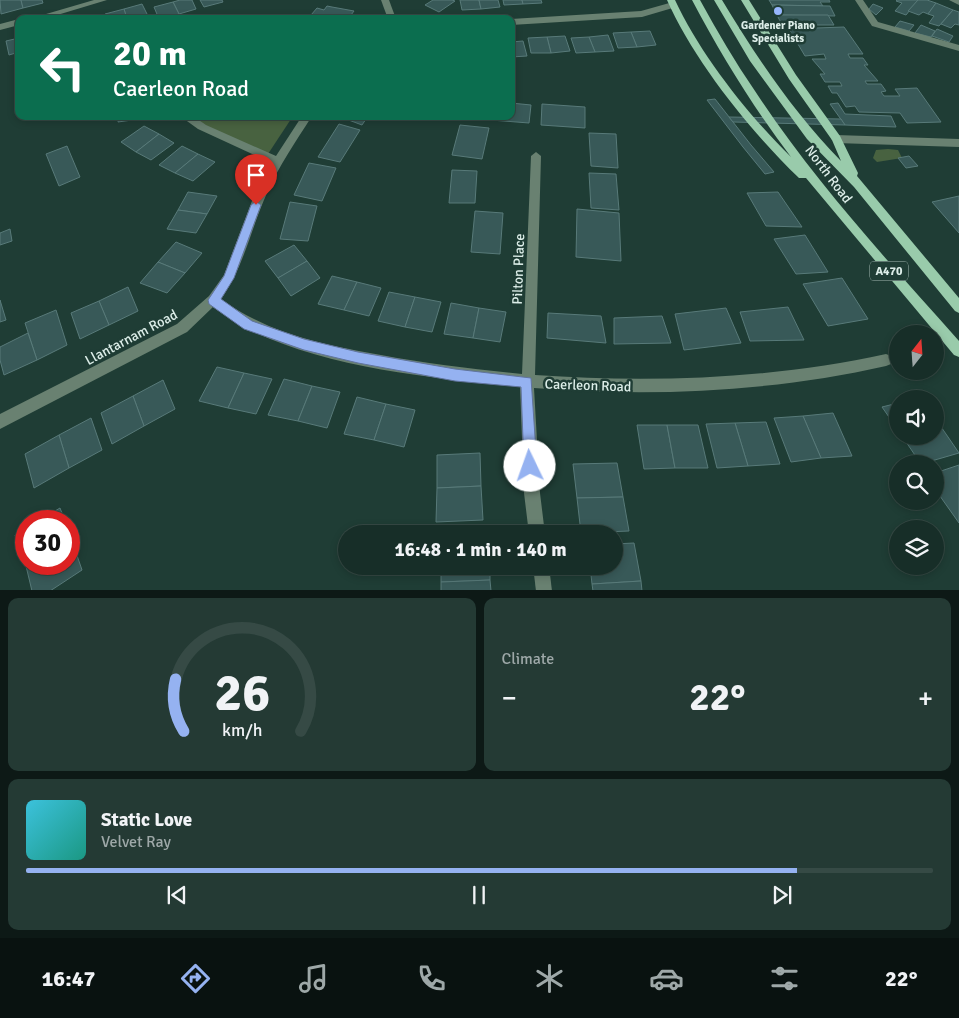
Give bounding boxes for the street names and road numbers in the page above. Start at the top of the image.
street label: North Road [801,142,856,206]
street label: Pilton Place [509,233,528,305]
road number: A470 [870,262,908,280]
street label: Llantarnam Road [82,306,180,369]
street label: Caerleon Road [544,375,632,396]

